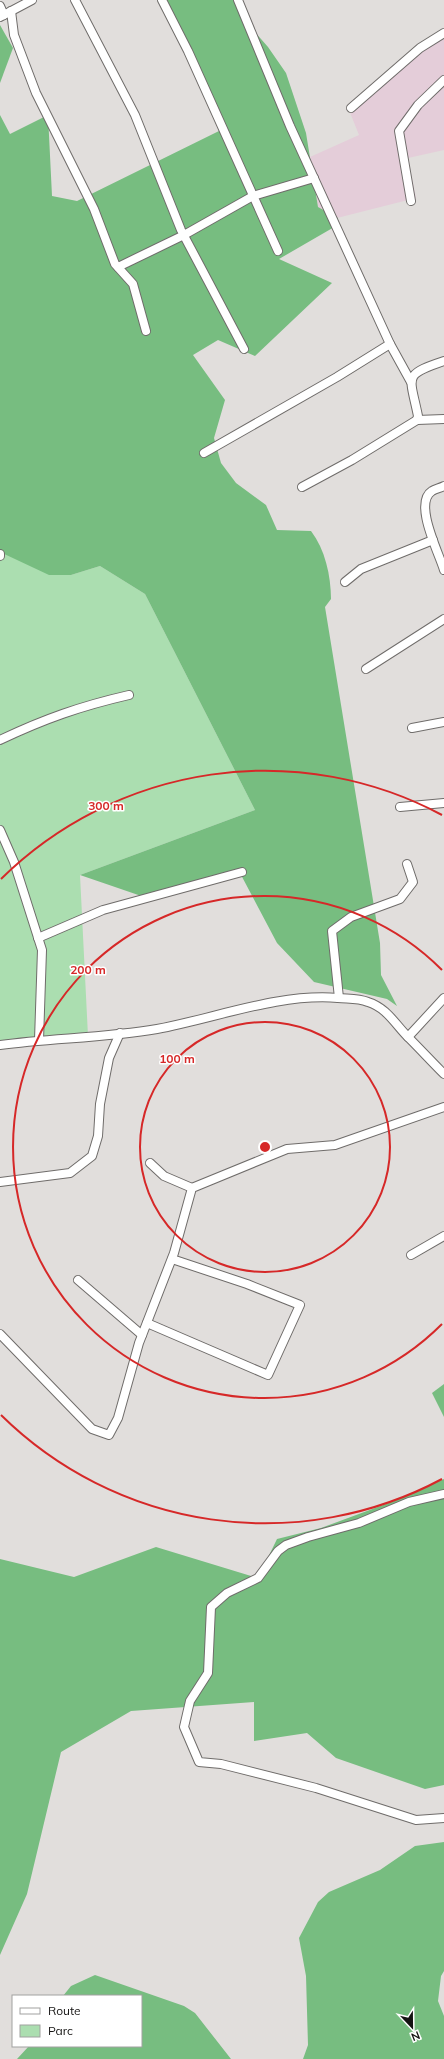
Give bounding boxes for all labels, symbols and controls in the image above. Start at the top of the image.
text: 300 m [88,798,124,813]
text: 200 m [70,962,106,977]
text: 100 m [159,1051,195,1066]
centre of rings [258,1140,272,1154]
legend [12,1995,142,2047]
text: Route [48,2003,81,2018]
north arrow [392,2007,432,2047]
text: Parc [48,2023,73,2038]
text: N [409,2028,422,2044]

